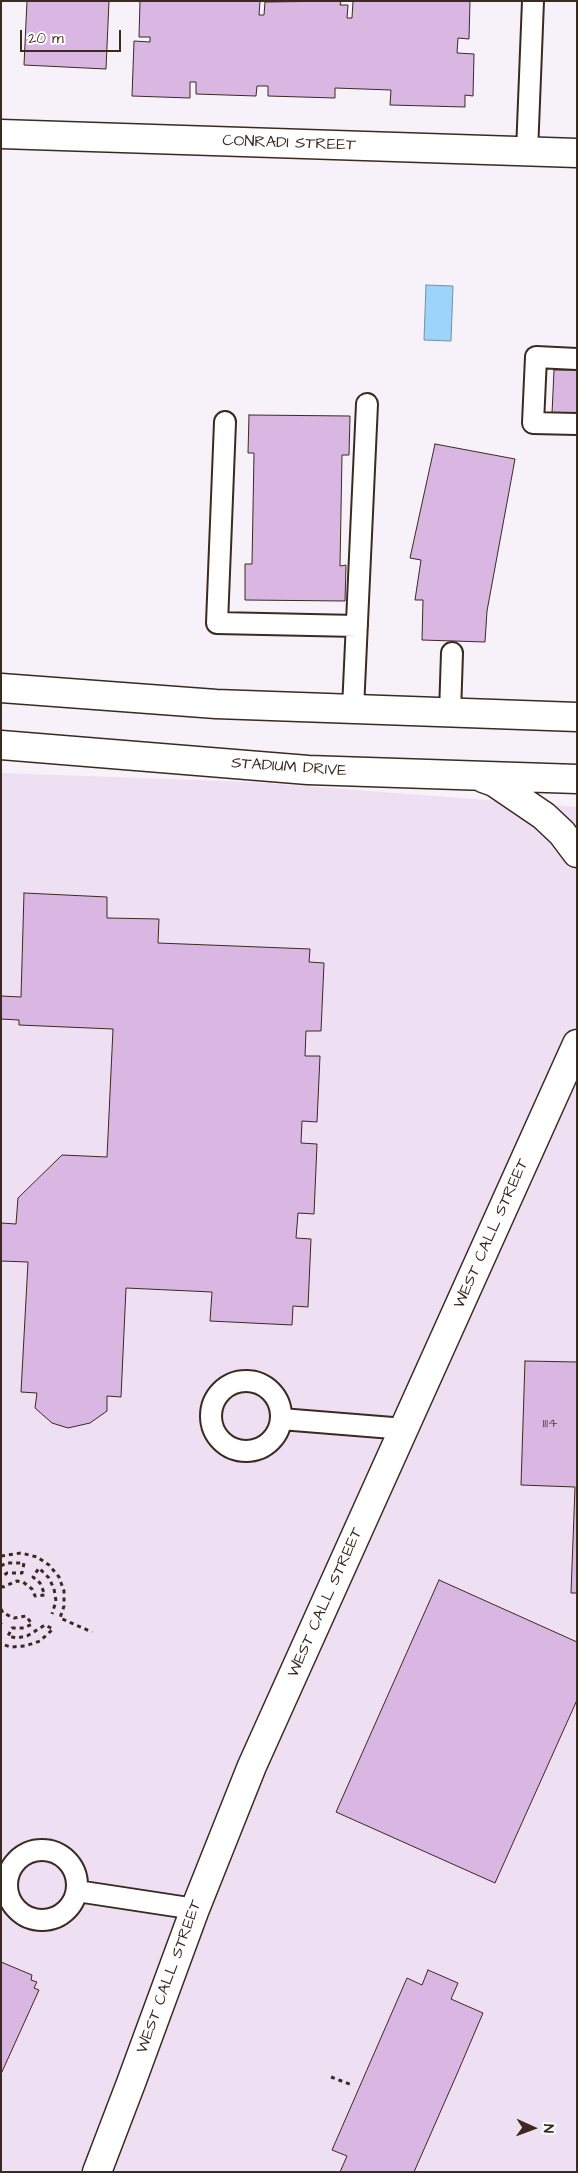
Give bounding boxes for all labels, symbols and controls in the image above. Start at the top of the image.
scale bar [22,20,124,52]
text: 20 m [28,28,64,49]
street label: CONRADI STREET [222,132,356,156]
street label: STADIUM DRIVE [231,754,347,782]
street label: WEST CALL STREET [450,1156,534,1312]
house number: 1114 [543,1416,557,1432]
street label: WEST CALL STREET [284,1525,368,1681]
street label: WEST CALL STREET [133,1898,207,2056]
north arrow [508,2103,558,2153]
text: N [538,2124,558,2133]

